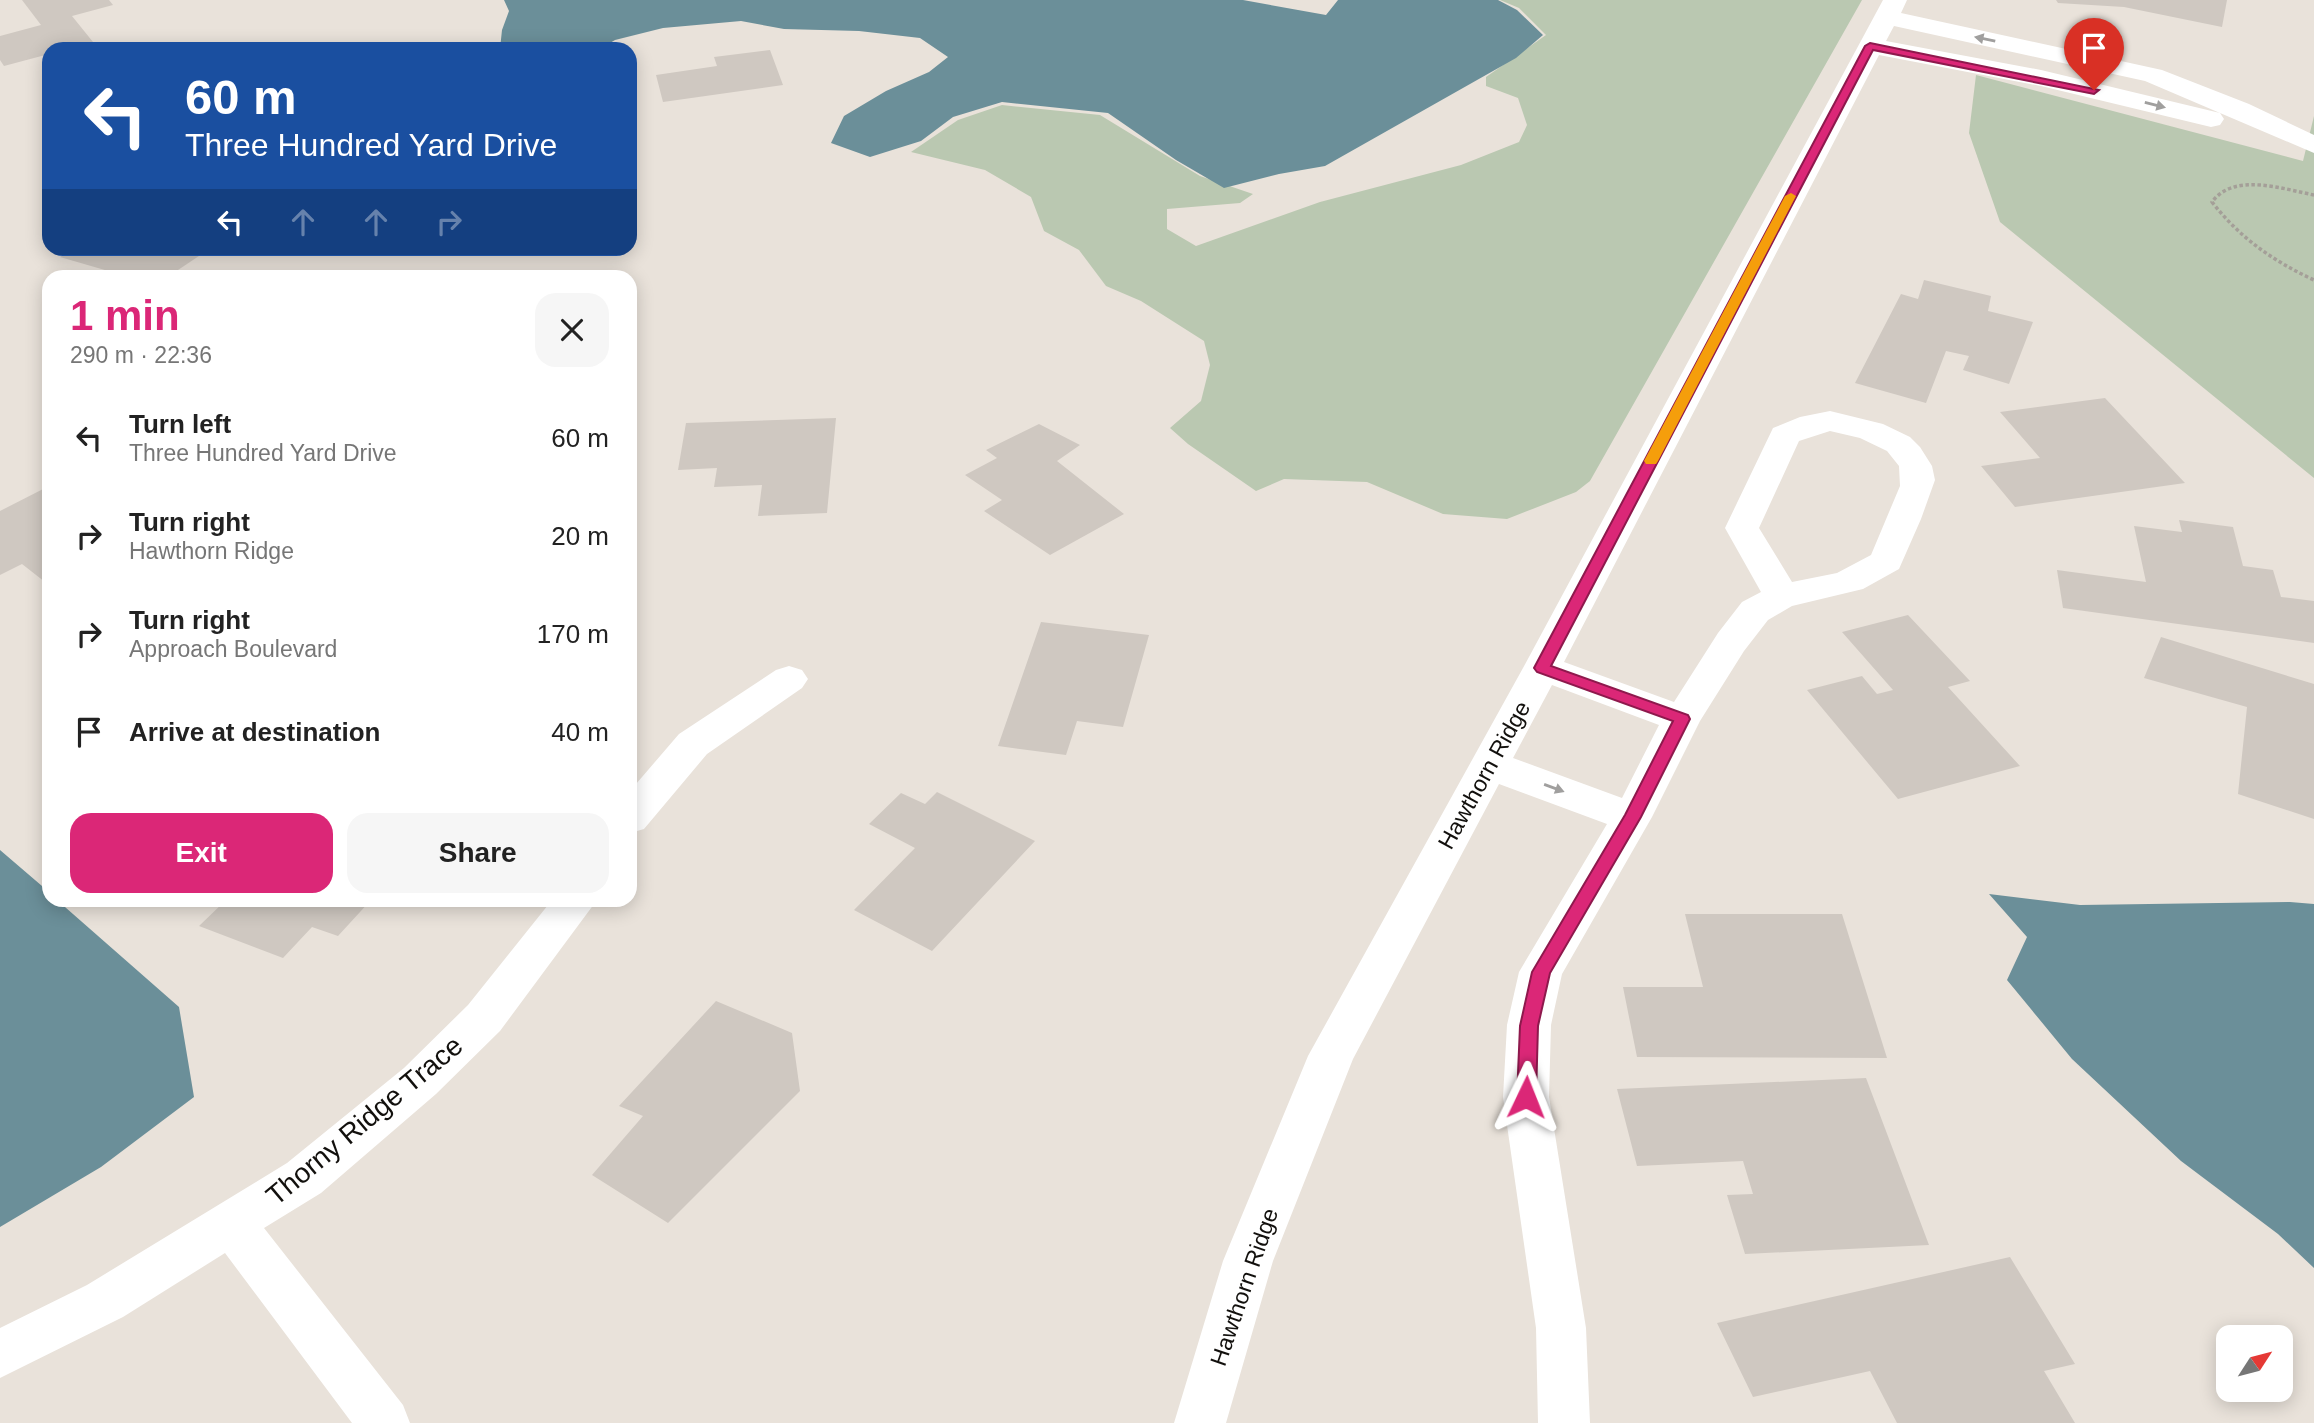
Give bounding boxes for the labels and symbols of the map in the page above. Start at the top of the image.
pin [2064,18,2124,90]
one-way arrow [1974,33,1996,44]
one-way arrow [2144,100,2166,111]
street label: Hawthorn Ridge [1433,697,1535,853]
one-way arrow [1543,783,1564,794]
street label: Thorny Ridge Trace [260,1029,468,1211]
position arrow [1489,1060,1563,1134]
street label: Hawthorn Ridge [1205,1205,1283,1369]
north arrow [2216,1325,2292,1402]

